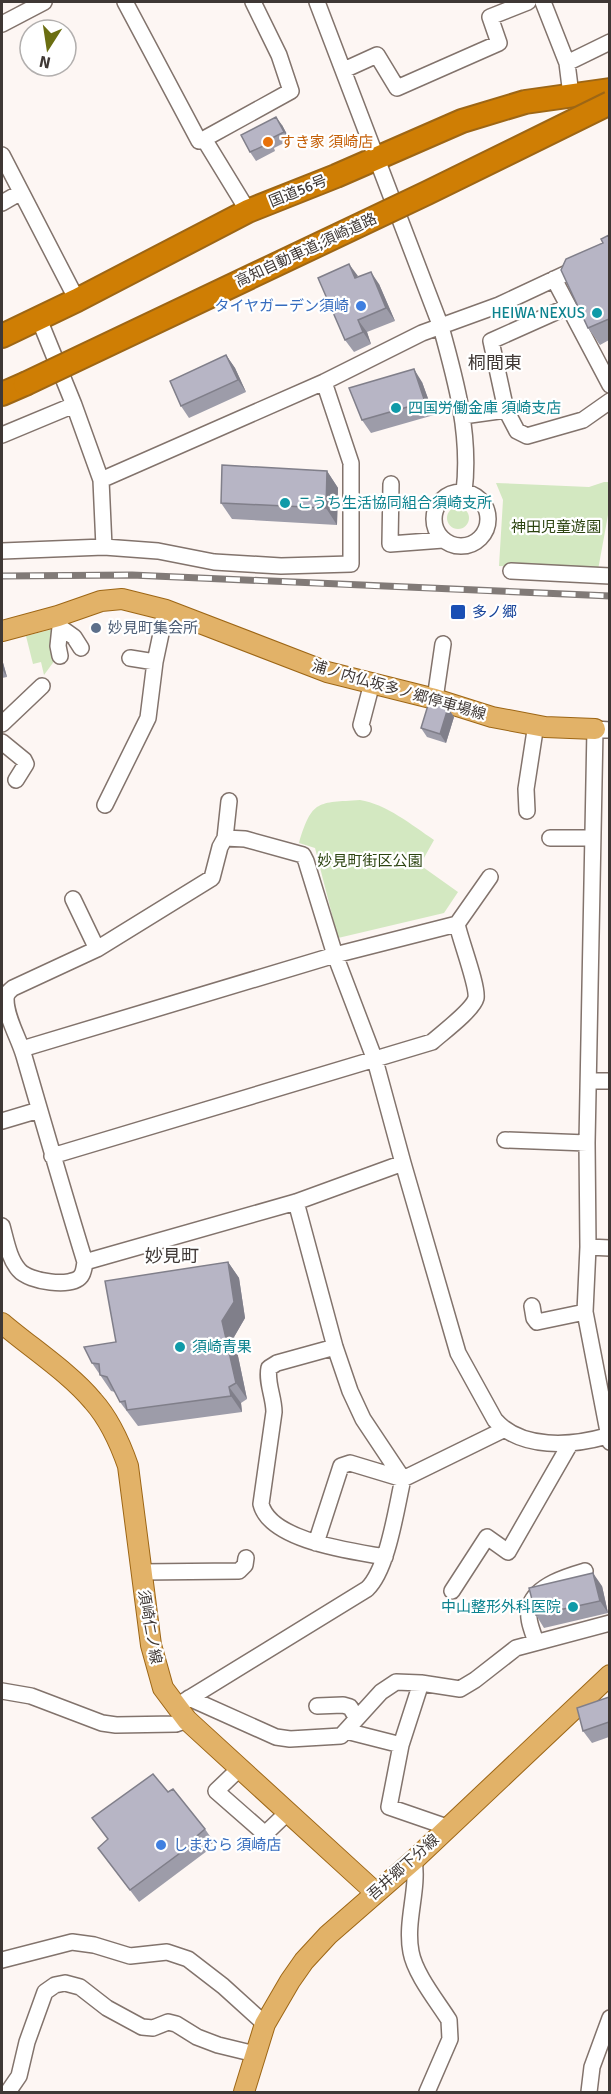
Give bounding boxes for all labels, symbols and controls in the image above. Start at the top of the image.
north arrow [18,18,78,78]
text: N [38,51,53,73]
place label: すき家 須崎店 [280,133,373,151]
marker: すき家 須崎店 [261,135,275,149]
street label: 国道56号 [266,171,330,211]
street label: 高知自動車道;須崎道路 [232,209,380,291]
place label: タイヤガーデン須崎 [214,297,349,315]
marker: タイヤガーデン須崎 [354,299,368,313]
place label: HEIWA NEXUS [491,304,585,322]
marker: HEIWA NEXUS [590,306,604,320]
district label: 桐間東 [468,352,522,374]
place label: 四国労働金庫 須崎支店 [408,399,561,417]
marker: 四国労働金庫 須崎支店 [389,401,403,415]
place label: こうち生活協同組合須崎支所 [297,494,492,512]
marker: こうち生活協同組合須崎支所 [278,496,292,510]
park label: 神田児童遊園 [511,518,601,536]
marker: 多ノ郷 [449,603,467,621]
place label: 多ノ郷 [472,603,517,621]
place label: 妙見町集会所 [108,619,198,637]
marker: 妙見町集会所 [89,621,103,635]
street label: 浦ノ内仏坂多ノ郷停車場線 [310,657,488,723]
park label: 妙見町街区公園 [317,852,423,870]
district label: 妙見町 [145,1245,199,1267]
place label: 須崎青果 [192,1338,252,1356]
marker: 須崎青果 [173,1340,187,1354]
street label: 須崎仁ノ線 [135,1588,165,1666]
place label: 中山整形外科医院 [441,1598,561,1616]
marker: 中山整形外科医院 [566,1600,580,1614]
street label: 吾井郷下分線 [364,1830,442,1904]
place label: しまむら 須崎店 [173,1836,281,1854]
marker: しまむら 須崎店 [154,1838,168,1852]

